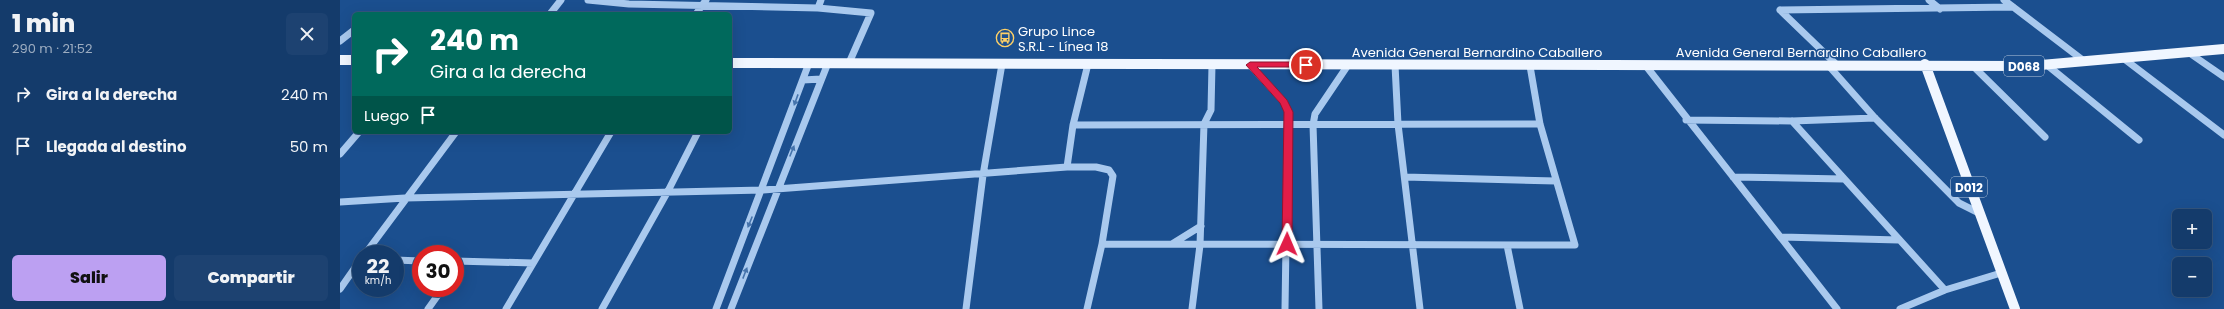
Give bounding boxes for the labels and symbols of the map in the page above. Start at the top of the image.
place label: Grupo Lince S.R.L - Línea 18 [1018,22,1109,56]
bus stop icon: Grupo Lince S.R.L - Línea 18 [995,28,1015,48]
street label: Avenida General Bernardino Caballero [1352,43,1602,62]
street label: Avenida General Bernardino Caballero [1676,43,1926,62]
pin [1289,48,1323,82]
road number: D068 [2004,56,2044,76]
one-way arrow [792,94,798,106]
one-way arrow [790,145,796,157]
road number: D012 [1951,177,1987,197]
one-way arrow [747,216,753,228]
position arrow [1266,223,1308,265]
speed limit sign: 30 [412,245,464,297]
one-way arrow [743,266,749,278]

